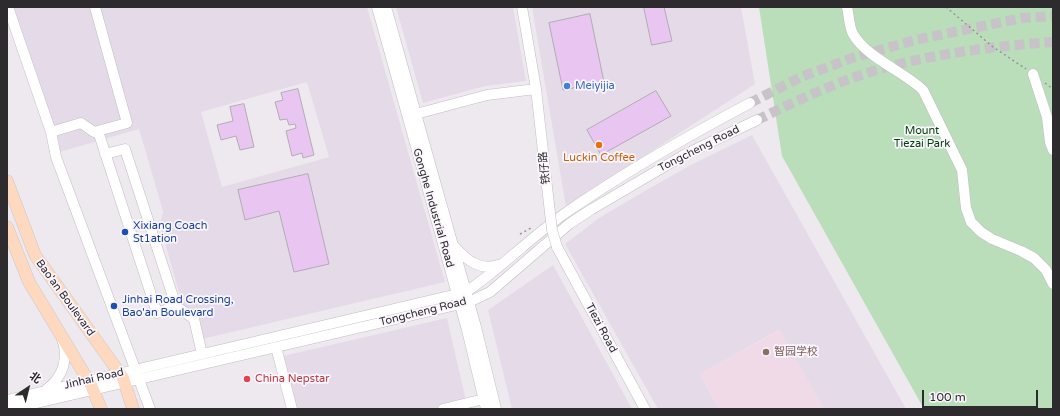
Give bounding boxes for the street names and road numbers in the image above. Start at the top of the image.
street label: Tongcheng Road [656,123,742,175]
street label: Gonghe Industrial Road [410,147,456,269]
street label: 铁仔路 [537,151,553,185]
street label: Bao'an Boulevard [33,257,97,339]
street label: Tongcheng Road [378,295,468,329]
street label: Tiezi Road [582,301,620,355]
street label: Jinhai Road [63,366,125,392]

